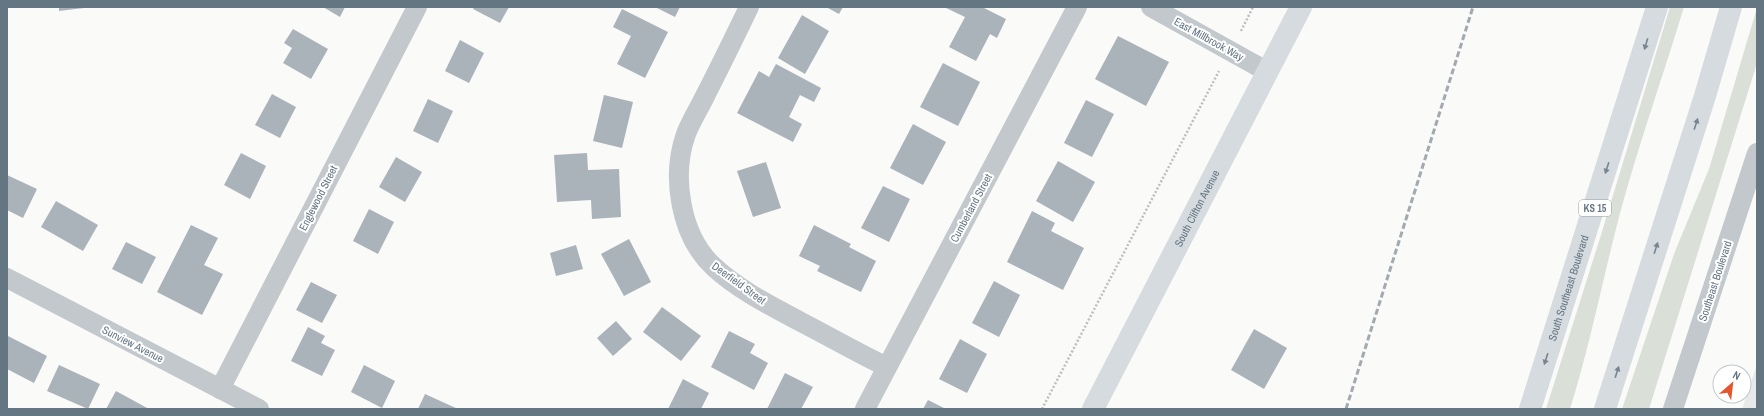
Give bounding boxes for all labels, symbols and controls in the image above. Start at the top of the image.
street label: East Millbrook Way [1172,14,1247,64]
one-way arrow [1643,39,1649,51]
one-way arrow [1693,118,1699,130]
street label: Englewood Street [296,163,341,233]
one-way arrow [1604,163,1610,175]
street label: South Clifton Avenue [1171,167,1223,249]
street label: Cumberland Street [947,171,995,245]
road number: KS 15 [1579,200,1611,216]
street label: South Southeast Boulevard [1545,233,1592,343]
street label: Southeast Boulevard [1695,239,1735,323]
one-way arrow [1653,242,1659,254]
street label: Deerfield Street [709,259,769,308]
street label: Sunview Avenue [100,323,166,365]
one-way arrow [1543,353,1549,365]
north arrow [1712,364,1752,404]
one-way arrow [1614,366,1620,378]
text: N [1731,367,1743,383]

